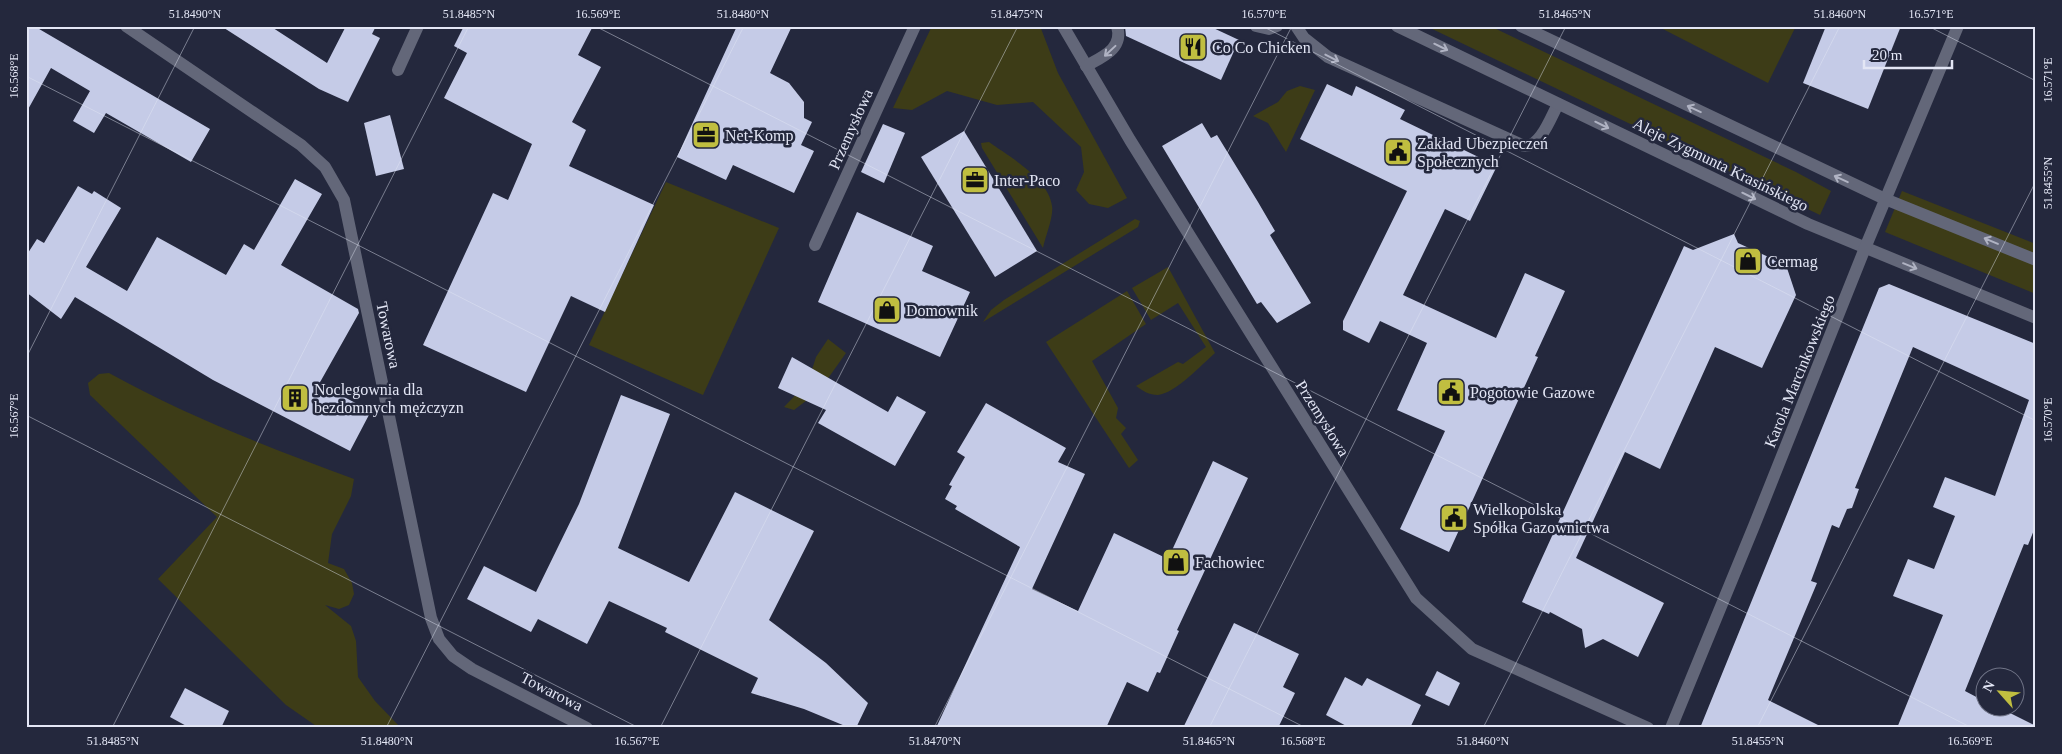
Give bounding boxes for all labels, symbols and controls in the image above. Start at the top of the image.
text: 51.8490°N [169,7,222,21]
text: 51.8485°N [443,7,496,21]
text: 16.569°E [575,7,621,21]
text: 51.8480°N [717,7,770,21]
text: 51.8475°N [991,7,1044,21]
text: 16.570°E [1241,7,1287,21]
text: 51.8465°N [1539,7,1592,21]
text: 51.8460°N [1814,7,1867,21]
text: 16.571°E [1908,7,1954,21]
restaurant icon: Co Co Chicken [1178,32,1208,62]
scale bar [1864,38,1952,70]
place label: Co Co Chicken [1212,39,1311,56]
one-way arrow [1433,43,1448,53]
one-way arrow [1104,45,1116,57]
text: 20 m [1872,47,1903,63]
text: 16.568°E [7,53,21,99]
one-way arrow [1324,53,1339,63]
text: 16.571°E [2041,57,2055,103]
street label: Przemysłowa [825,86,877,172]
one-way arrow [1687,104,1702,113]
street label: Aleje Zygmunta Krasińskiego [1630,115,1811,215]
office icon: Net-Komp [691,120,721,150]
one-way arrow [1594,121,1609,130]
place label: Net-Komp [725,127,793,145]
place label: Zakład Ubezpieczeń Społecznych [1417,135,1548,171]
public building icon: Zakład Ubezpieczeń Społecznych [1383,137,1413,167]
text: 51.8455°N [2041,156,2055,209]
office icon: Inter-Paco [960,165,990,195]
place label: Inter-Paco [994,172,1060,189]
one-way arrow [1834,174,1849,183]
one-way arrow [1741,191,1756,201]
one-way arrow [1984,236,1999,246]
shop icon: Cermag [1733,246,1763,276]
place label: Cermag [1767,253,1818,271]
one-way arrow [1902,262,1917,271]
street label: Karola Marcinkowskiego [1761,292,1839,450]
shop icon: Domownik [872,295,902,325]
street label: Towarowa [373,300,404,370]
place label: Domownik [906,302,978,319]
street label: Przemysłowa [1292,377,1353,460]
public building icon: Pogotowie Gazowe [1436,377,1466,407]
place label: Noclegownia dla bezdomnych mężczyzn [314,381,464,417]
building icon: Noclegownia dla bezdomnych mężczyzn [280,383,310,413]
place label: Pogotowie Gazowe [1470,384,1595,402]
text: 16.567°E [7,393,21,439]
text: 16.570°E [2041,397,2055,443]
place label: Wielkopolska Spółka Gazownictwa [1473,501,1609,537]
public building icon: Wielkopolska Spółka Gazownictwa [1439,503,1469,533]
shop icon: Fachowiec [1161,547,1191,577]
place label: Fachowiec [1195,554,1264,571]
north arrow [1974,666,2024,716]
street label: Towarowa [518,669,586,714]
text: N [1980,678,1998,694]
text: 51.8485°N [87,734,140,748]
text: 51.8480°N [361,734,414,748]
text: 16.567°E [614,734,660,748]
text: 51.8470°N [909,734,962,748]
text: 51.8465°N [1183,734,1236,748]
text: 16.568°E [1280,734,1326,748]
text: 51.8460°N [1457,734,1510,748]
text: 51.8455°N [1732,734,1785,748]
text: 16.569°E [1947,734,1993,748]

